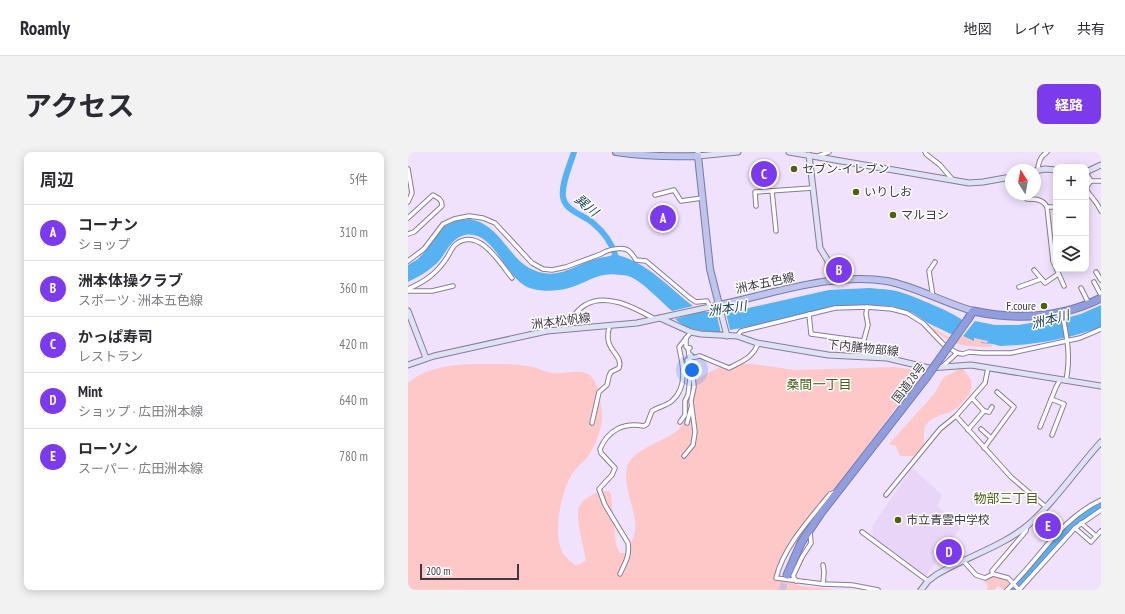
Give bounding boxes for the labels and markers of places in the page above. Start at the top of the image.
pin: C [751,159,777,189]
place label: セブン-イレブン [802,161,890,176]
marker: セブン-イレブン [789,164,799,174]
place label: いりしお [864,184,912,199]
marker: いりしお [851,187,861,197]
pin: A [650,203,676,233]
place label: マルヨシ [901,207,949,222]
marker: マルヨシ [888,210,898,220]
pin: B [826,255,852,285]
place label: F.coure [1006,298,1036,313]
marker: F.coure [1039,301,1049,311]
pin: E [1035,511,1061,541]
place label: 市立青雲中学校 [906,512,990,527]
marker: 市立青雲中学校 [893,515,903,525]
pin: D [936,537,962,567]

